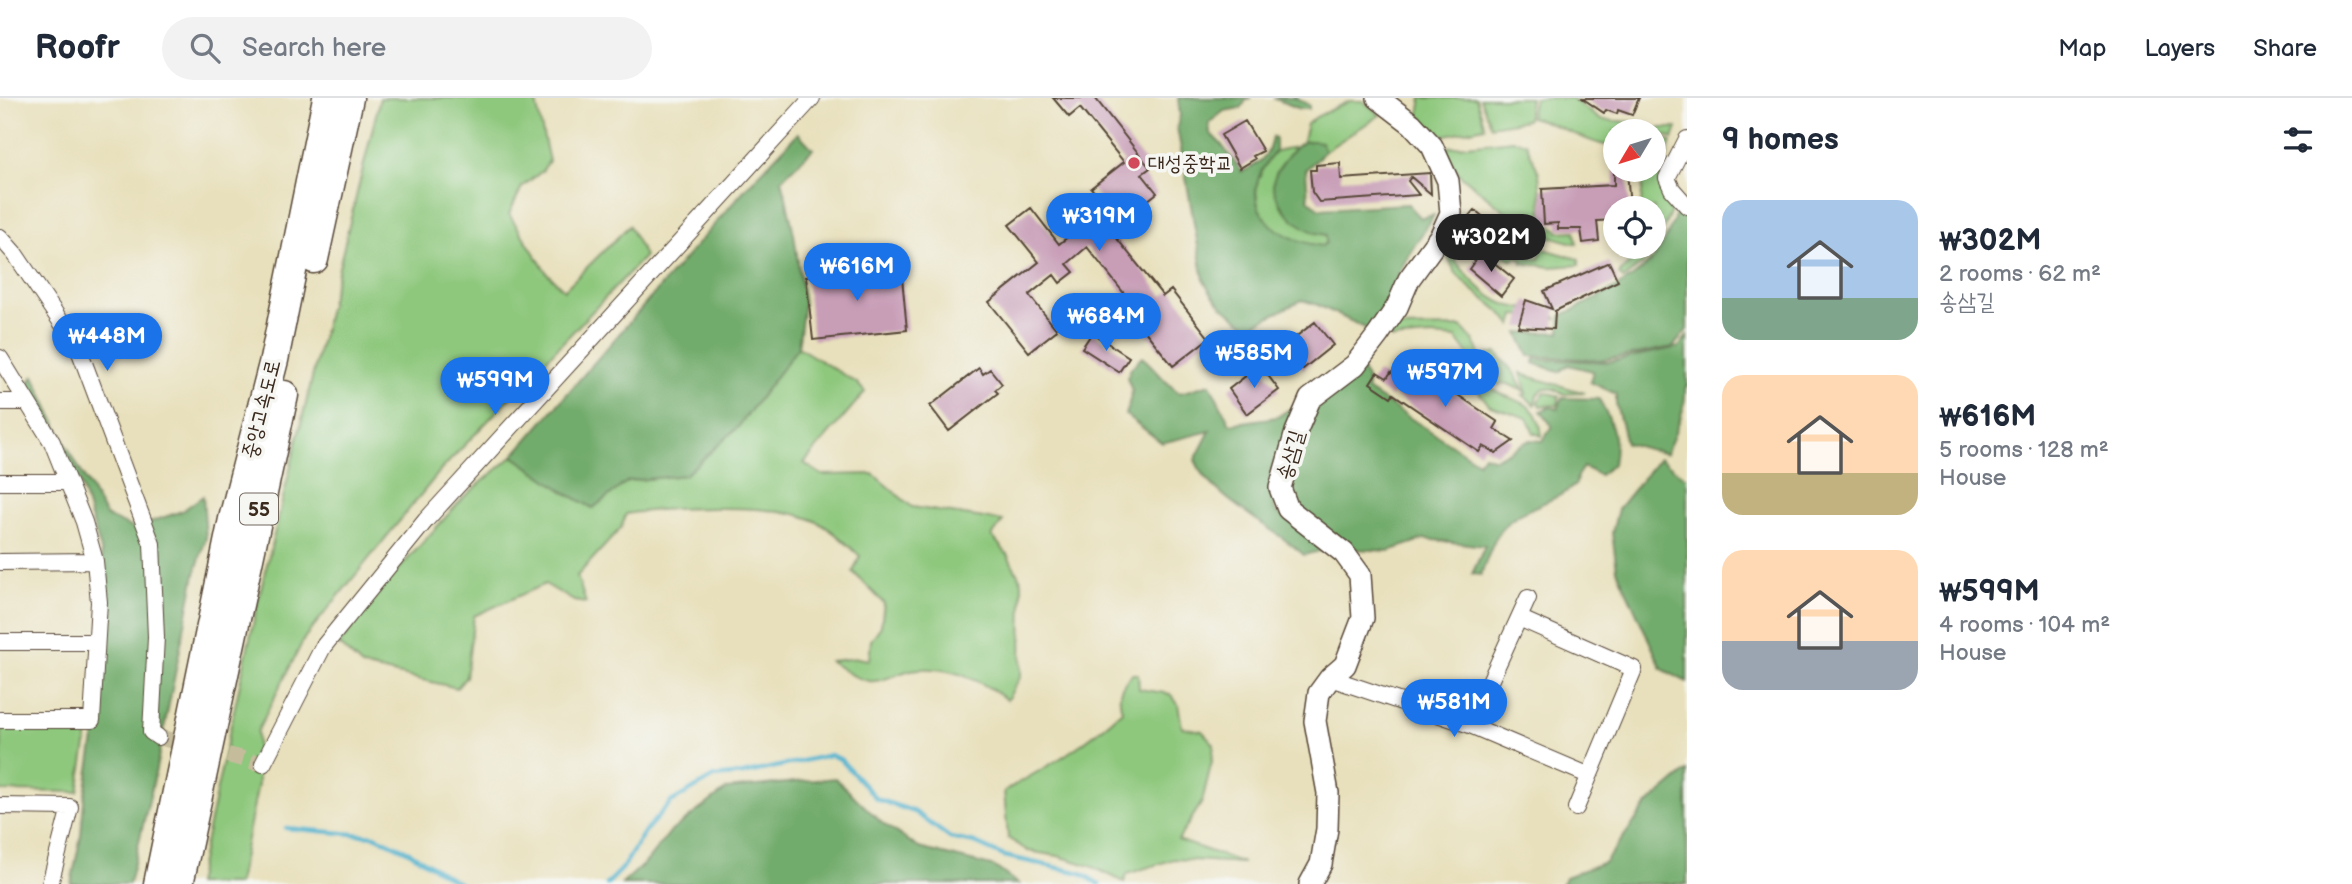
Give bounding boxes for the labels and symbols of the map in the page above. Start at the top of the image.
north arrow [1603,119,1666,182]
place label: 대성중학교 [1148,151,1233,176]
marker: 대성중학교 [1126,155,1142,171]
pin: ₩319M [1050,194,1148,253]
pin: ₩302M [1442,214,1540,274]
pin: ₩616M [808,244,906,303]
pin: ₩684M [1057,294,1155,353]
pin: ₩448M [58,314,156,373]
pin: ₩585M [1205,330,1303,390]
pin: ₩597M [1396,350,1494,409]
street label: 중앙고속도로 [237,357,286,461]
pin: ₩599M [446,358,544,417]
street label: 송삼길 [1271,427,1310,483]
road number: 55 [240,494,278,524]
pin: ₩581M [1405,680,1503,739]

